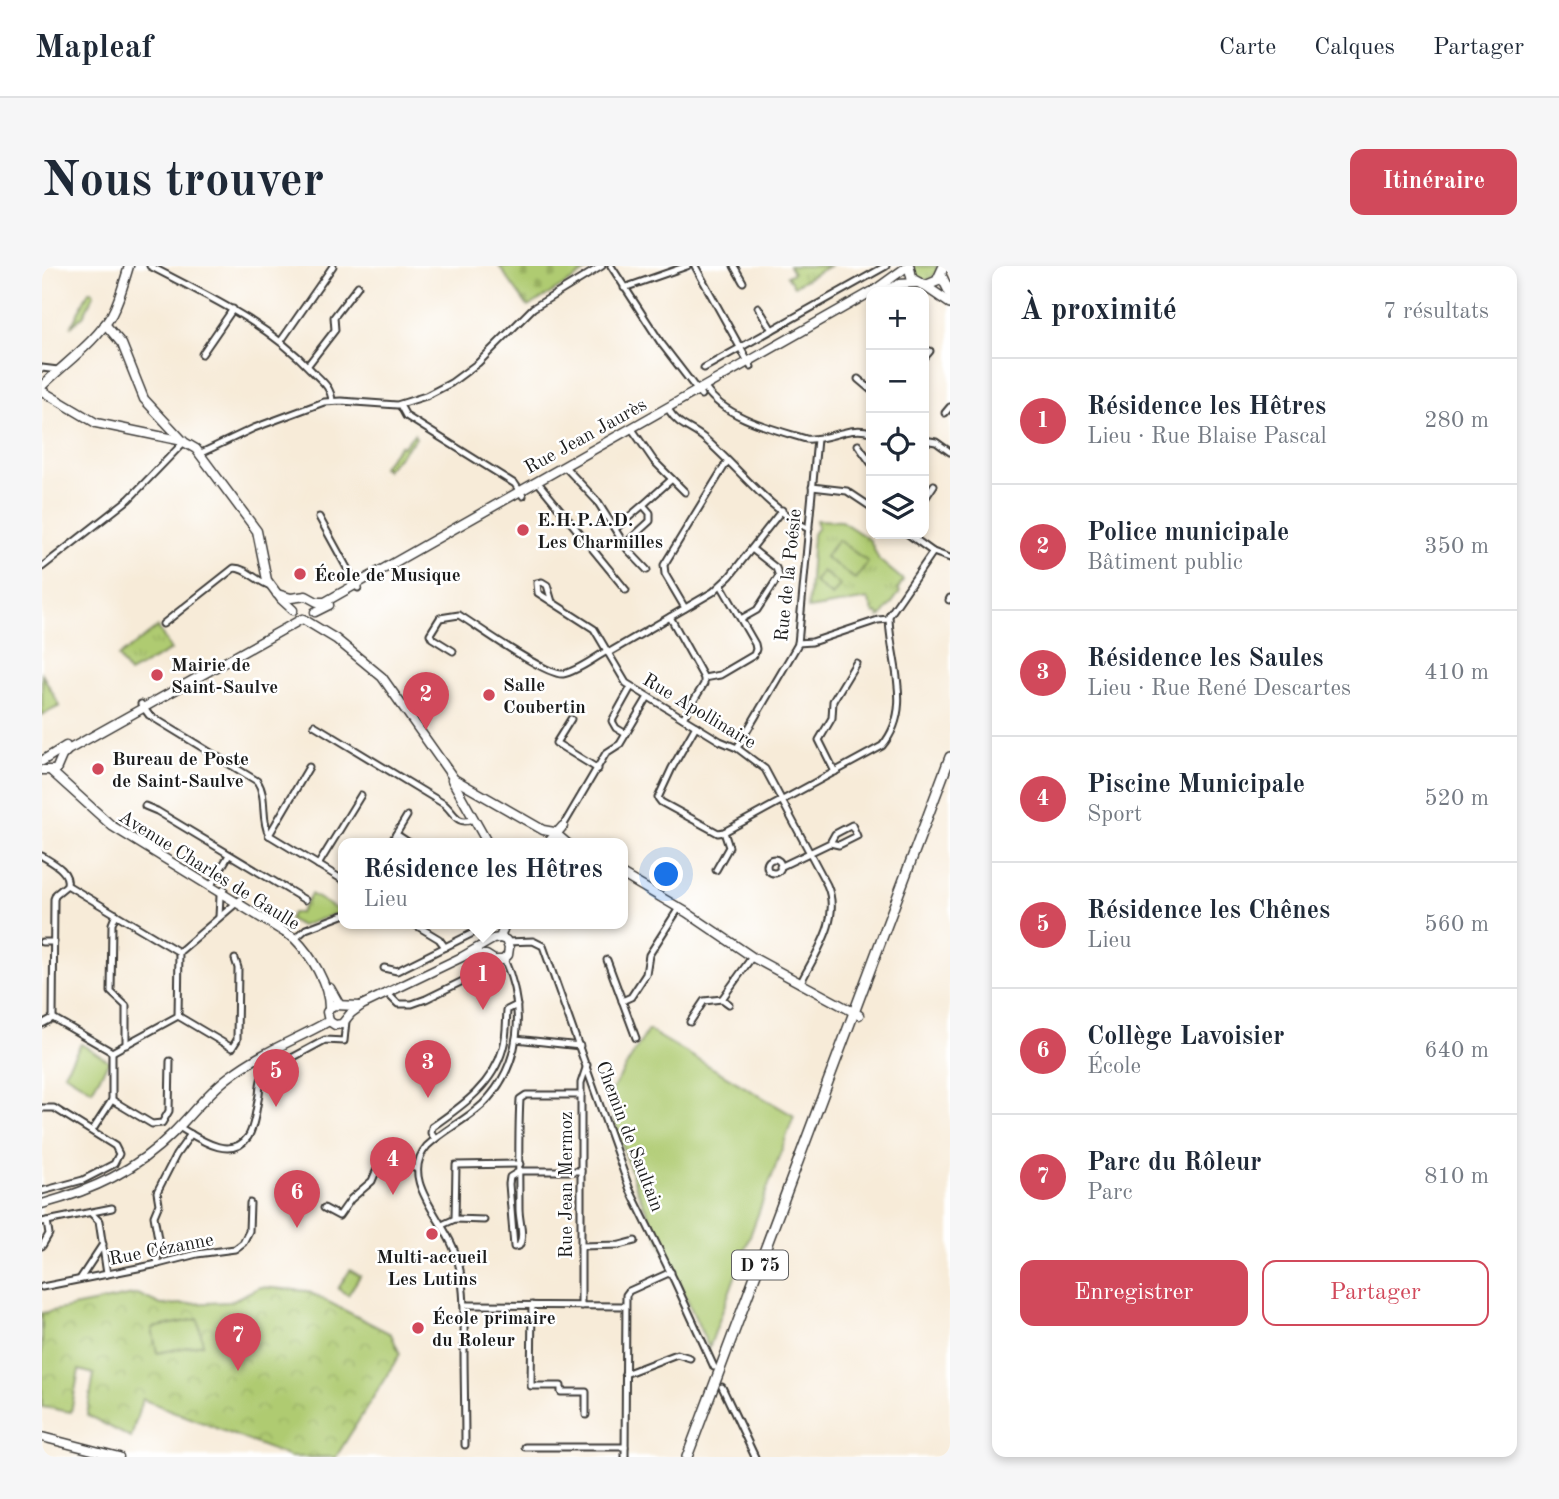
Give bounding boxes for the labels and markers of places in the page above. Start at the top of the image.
place label: E.H.P.A.D. Les Charmilles [537,512,663,553]
marker: E.H.P.A.D. Les Charmilles [515,522,531,538]
place label: École de Musique [314,563,461,586]
marker: École de Musique [292,566,308,582]
place label: Mairie de Saint-Saulve [171,657,278,698]
marker: Mairie de Saint-Saulve [149,667,165,683]
pin: 2 [403,672,449,730]
place label: Salle Coubertin [503,677,586,718]
marker: Salle Coubertin [481,687,497,703]
place label: Bureau de Poste de Saint-Saulve [112,751,249,792]
marker: Bureau de Poste de Saint-Saulve [90,761,106,777]
pin: 1 [460,952,506,1010]
pin: 3 [405,1040,451,1098]
pin: 5 [253,1049,299,1107]
pin: 4 [370,1137,416,1195]
pin: 6 [274,1170,320,1228]
marker: Multi-accueil Les Lutins [424,1226,440,1242]
place label: Multi-accueil Les Lutins [376,1249,488,1290]
place label: École primaire du Roleur [432,1306,556,1351]
pin: 7 [215,1313,261,1371]
marker: École primaire du Roleur [410,1320,426,1336]

